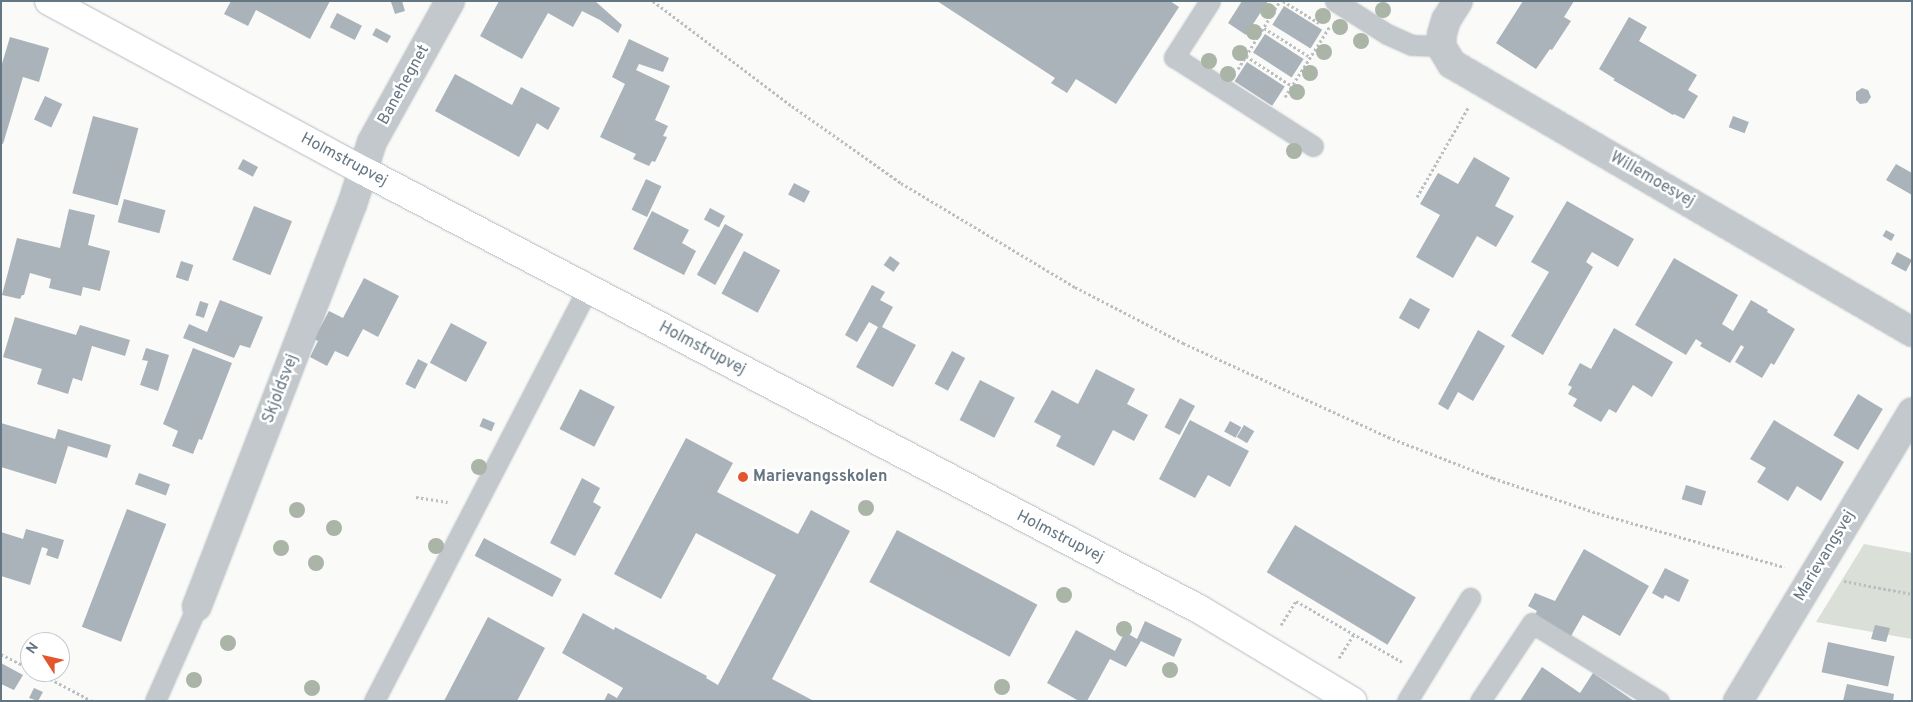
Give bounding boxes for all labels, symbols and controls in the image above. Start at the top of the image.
street label: Banehegnet [374,42,434,128]
street label: Holmstrupvej [297,129,391,191]
street label: Willemoesvej [1606,148,1698,212]
street label: Holmstrupvej [655,318,749,380]
street label: Skjoldsvej [259,352,303,426]
place label: Marievangsskolen [753,467,888,487]
marker: Marievangsskolen [737,471,749,483]
street label: Holmstrupvej [1013,507,1107,567]
street label: Marievangsvej [1790,507,1860,605]
north arrow [20,632,70,682]
text: N [23,640,43,658]

